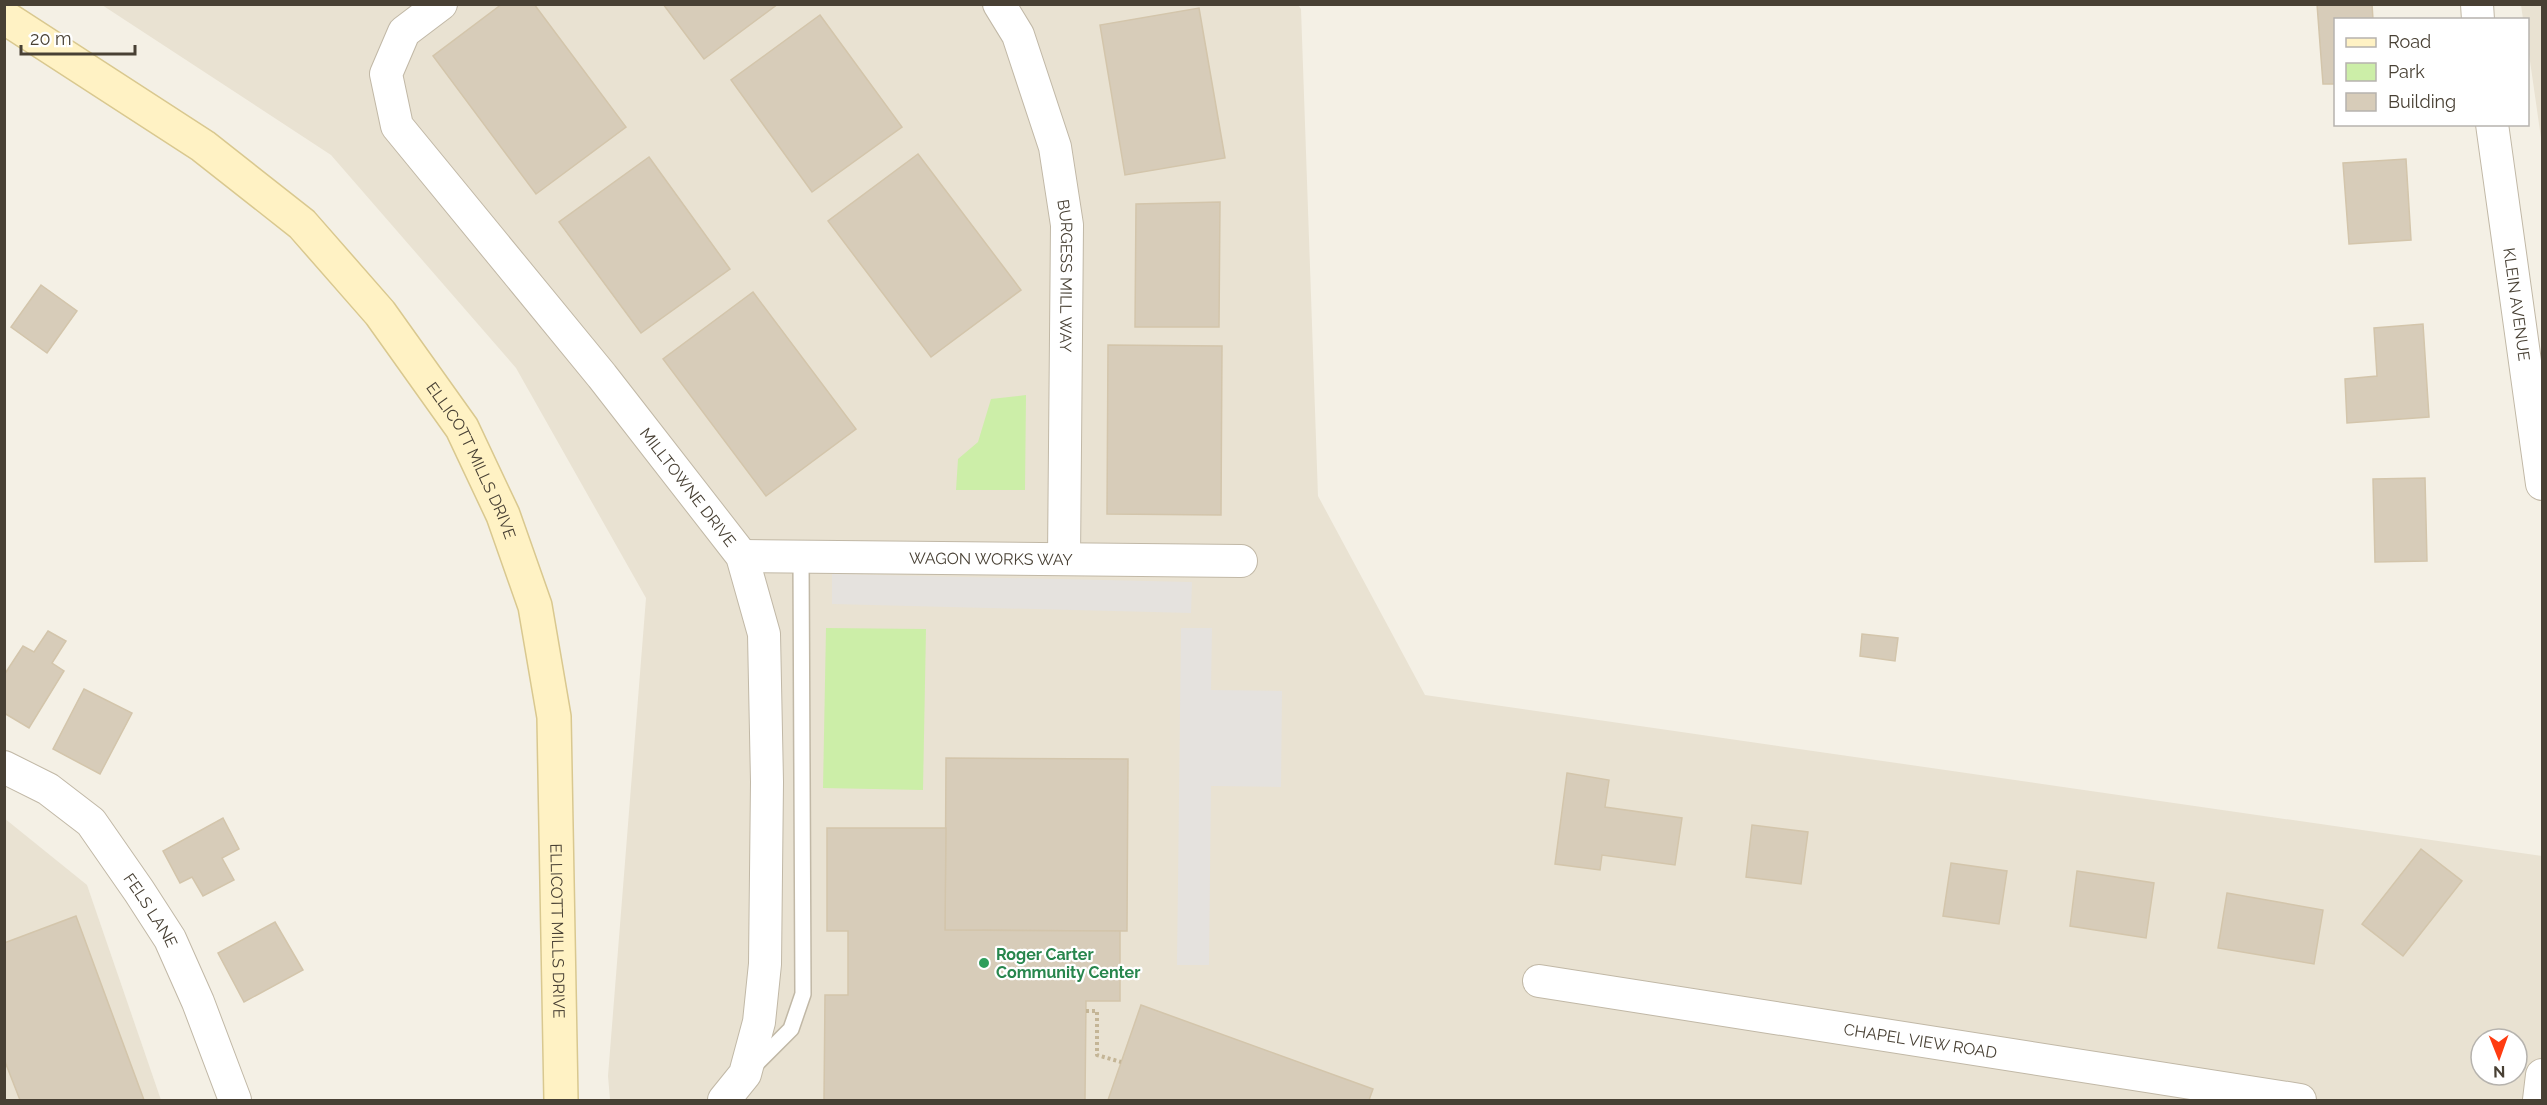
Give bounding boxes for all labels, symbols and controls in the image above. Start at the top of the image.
scale bar [21,18,135,56]
legend [2334,18,2529,126]
text: 20 m [30,28,72,49]
text: Road [2388,31,2431,52]
text: Park [2388,61,2425,82]
text: Building [2388,91,2456,112]
street label: BURGESS MILL WAY [1054,198,1077,353]
street label: KLEIN AVENUE [2500,247,2534,362]
street label: ELLICOTT MILLS DRIVE [423,378,520,542]
street label: MILLTOWNE DRIVE [636,424,740,550]
street label: WAGON WORKS WAY [909,548,1074,569]
street label: ELLICOTT MILLS DRIVE [547,843,569,1019]
street label: FELS LANE [120,869,182,950]
place label: Roger Carter Community Center [996,945,1140,982]
marker: Roger Carter Community Center [977,956,991,970]
street label: CHAPEL VIEW ROAD [1842,1019,1998,1062]
north arrow [2469,1027,2529,1087]
text: N [2493,1062,2506,1081]

